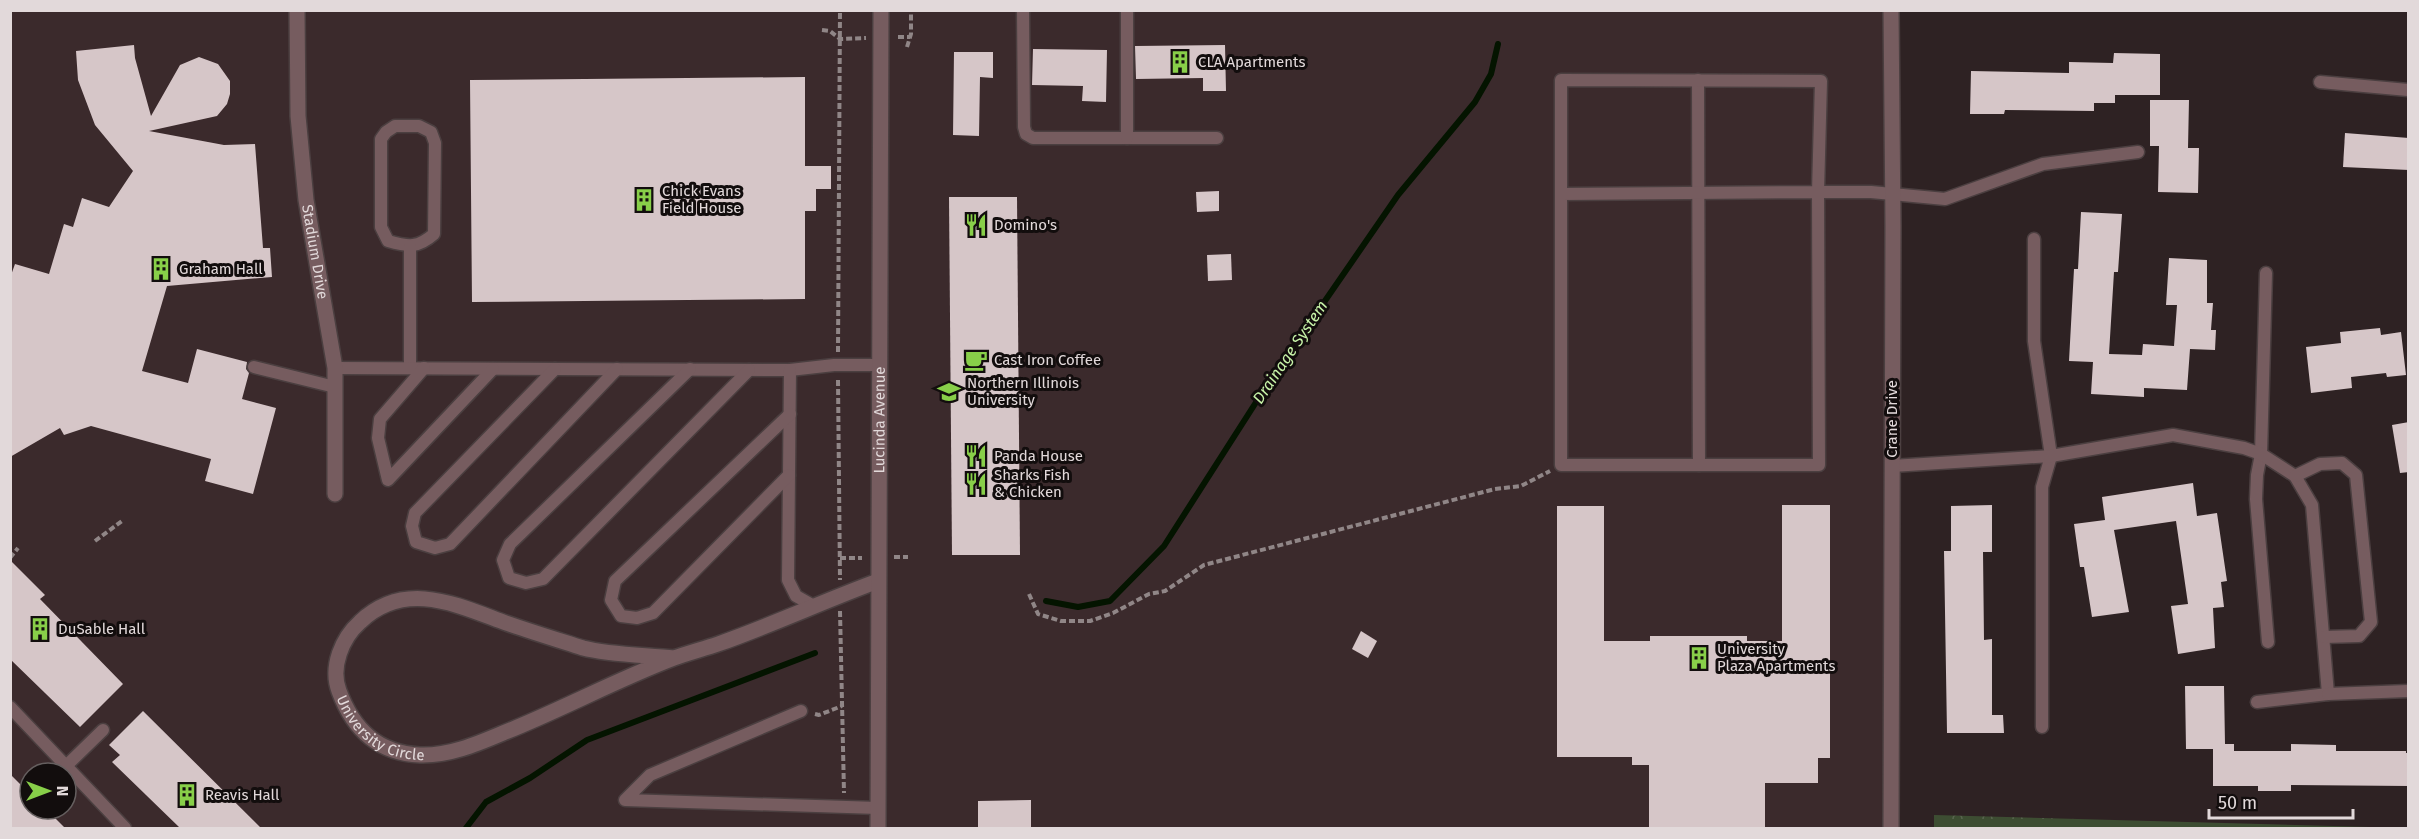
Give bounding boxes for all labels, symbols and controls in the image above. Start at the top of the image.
building icon: CLA Apartments [1167,49,1193,75]
place label: CLA Apartments [1198,53,1305,71]
place label: Chick Evans Field House [662,182,741,217]
building icon: Chick Evans Field House [631,187,657,213]
street label: Stadium Drive [298,203,332,301]
restaurant icon: Domino's [963,212,989,238]
place label: Domino's [994,216,1057,234]
building icon: Graham Hall [148,256,174,282]
place label: Graham Hall [179,260,263,278]
water label: Drainage System [1249,297,1331,407]
cafe icon: Cast Iron Coffee [963,347,989,373]
place label: Cast Iron Coffee [994,351,1101,369]
street label: Lucinda Avenue [870,366,889,474]
place label: Northern Illinois University [967,374,1079,409]
school or university icon: Northern Illinois University [936,379,962,405]
street label: Crane Drive [1883,380,1901,458]
restaurant icon: Panda House [963,443,989,469]
place label: Panda House [994,447,1083,465]
place label: Sharks Fish & Chicken [994,466,1070,501]
restaurant icon: Sharks Fish & Chicken [963,471,989,497]
building icon: DuSable Hall [27,616,53,642]
place label: DuSable Hall [58,620,146,638]
place label: University Plaza Apartments [1717,640,1835,675]
building icon: University Plaza Apartments [1686,645,1712,671]
street label: University Circle [333,692,425,764]
north arrow [18,761,78,821]
building icon: Reavis Hall [174,782,200,808]
scale bar [2209,782,2353,820]
text: N [53,786,72,796]
place label: Reavis Hall [205,786,280,804]
text: 50 m [2218,792,2257,814]

